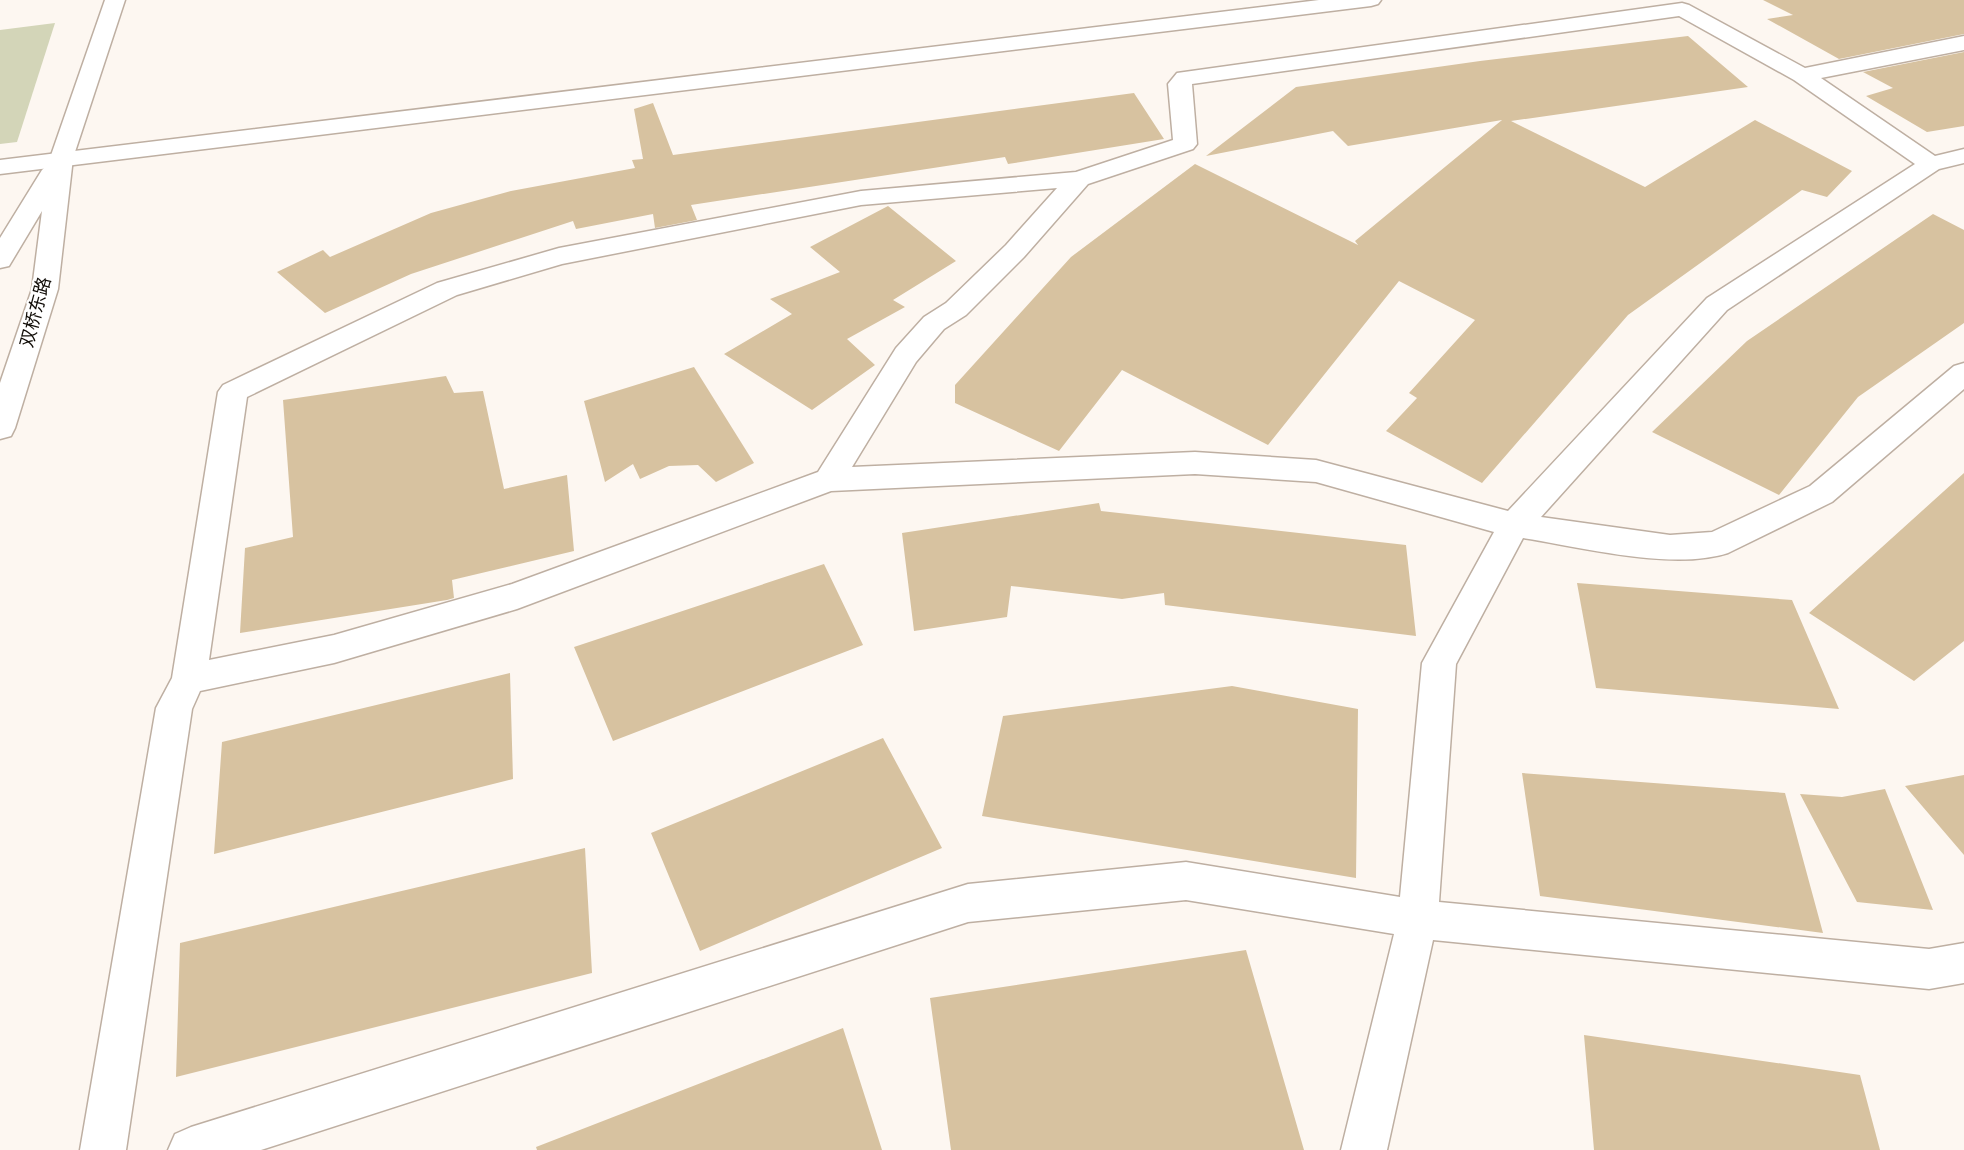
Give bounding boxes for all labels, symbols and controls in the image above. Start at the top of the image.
street label: 双桥东路 [16,275,54,349]

